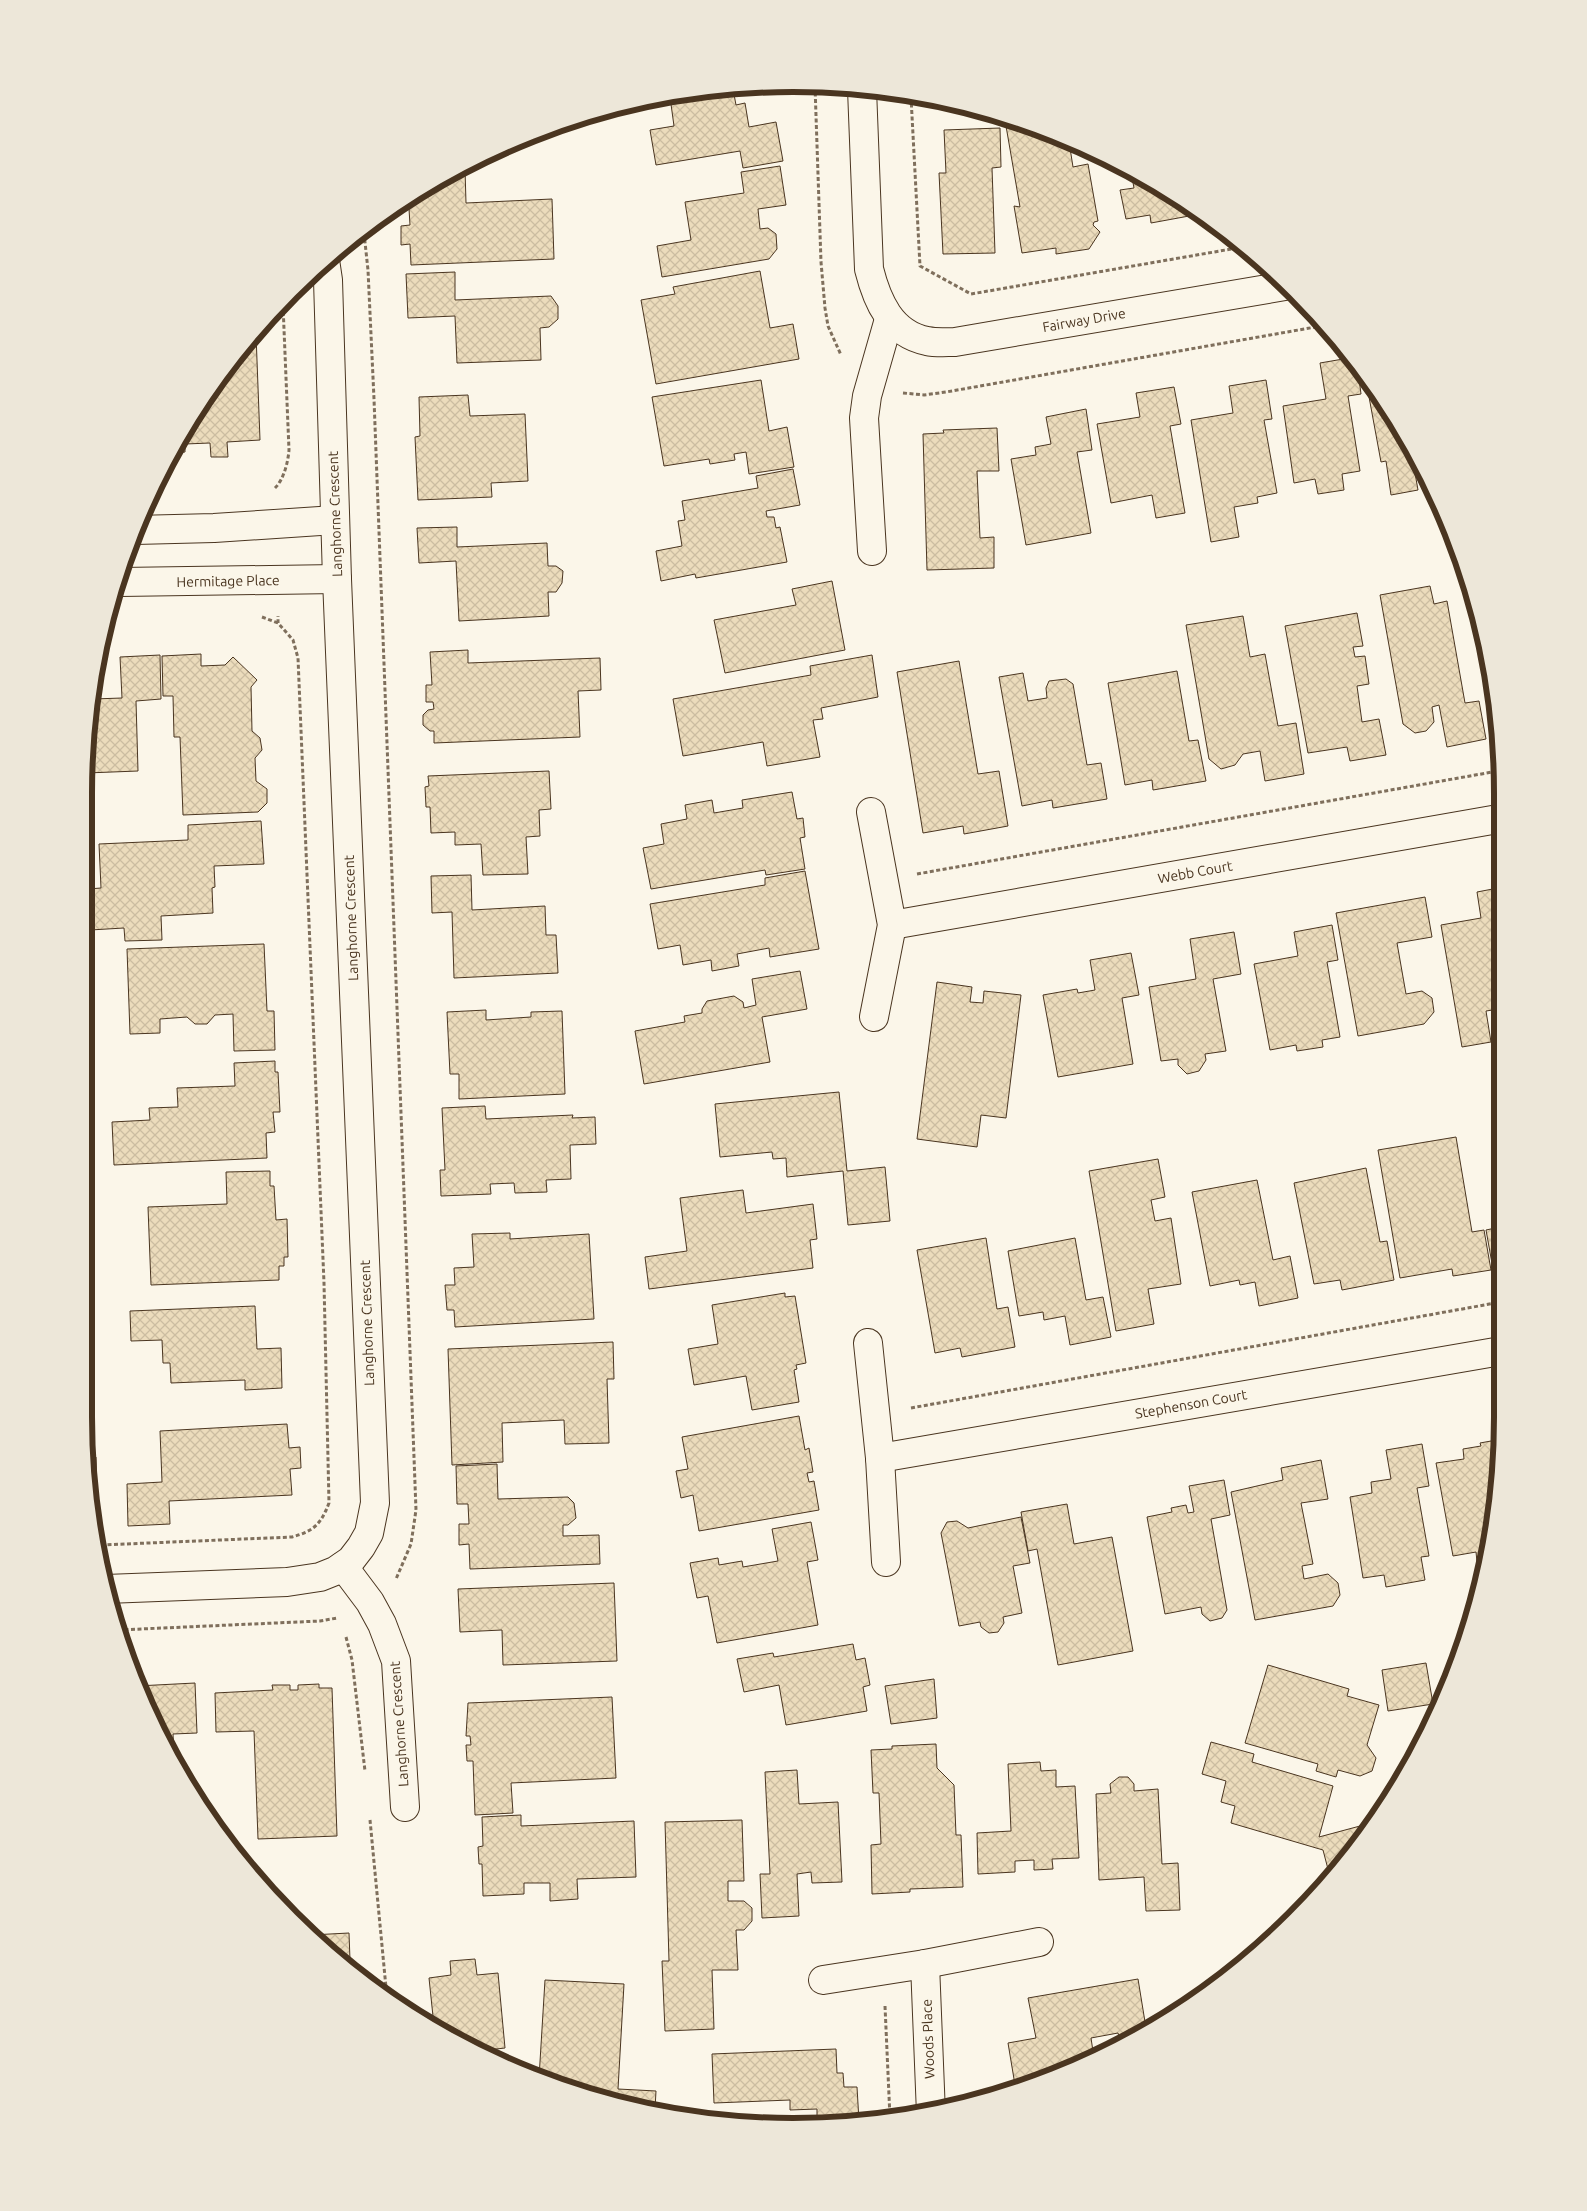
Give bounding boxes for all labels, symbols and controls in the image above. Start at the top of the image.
street label: Fairway Drive [1041,305,1127,335]
street label: Langhorne Crescent [325,450,345,577]
street label: Hermitage Place [176,572,280,590]
street label: Langhorne Crescent [341,854,361,981]
street label: Webb Court [1156,857,1234,886]
street label: Langhorne Crescent [357,1259,377,1386]
street label: Stephenson Court [1134,1386,1249,1422]
street label: Langhorne Crescent [387,1660,411,1787]
street label: Woods Place [919,1999,937,2079]

